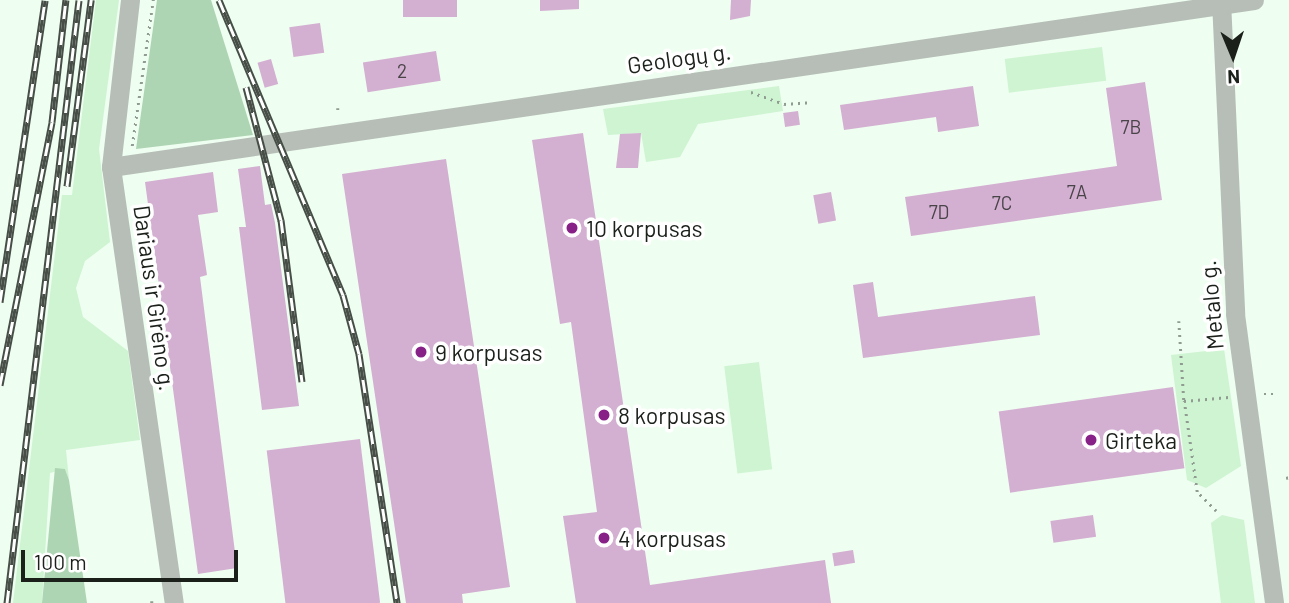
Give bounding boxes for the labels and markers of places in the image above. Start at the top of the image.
place label: 10 korpusas [586,214,703,242]
marker: 10 korpusas [564,220,580,236]
place label: 9 korpusas [435,338,542,366]
marker: 9 korpusas [413,344,429,360]
place label: 8 korpusas [618,401,725,429]
marker: 8 korpusas [596,407,612,423]
place label: Girteka [1105,426,1177,454]
marker: Girteka [1083,432,1099,448]
place label: 4 korpusas [618,524,726,552]
marker: 4 korpusas [596,530,612,546]

